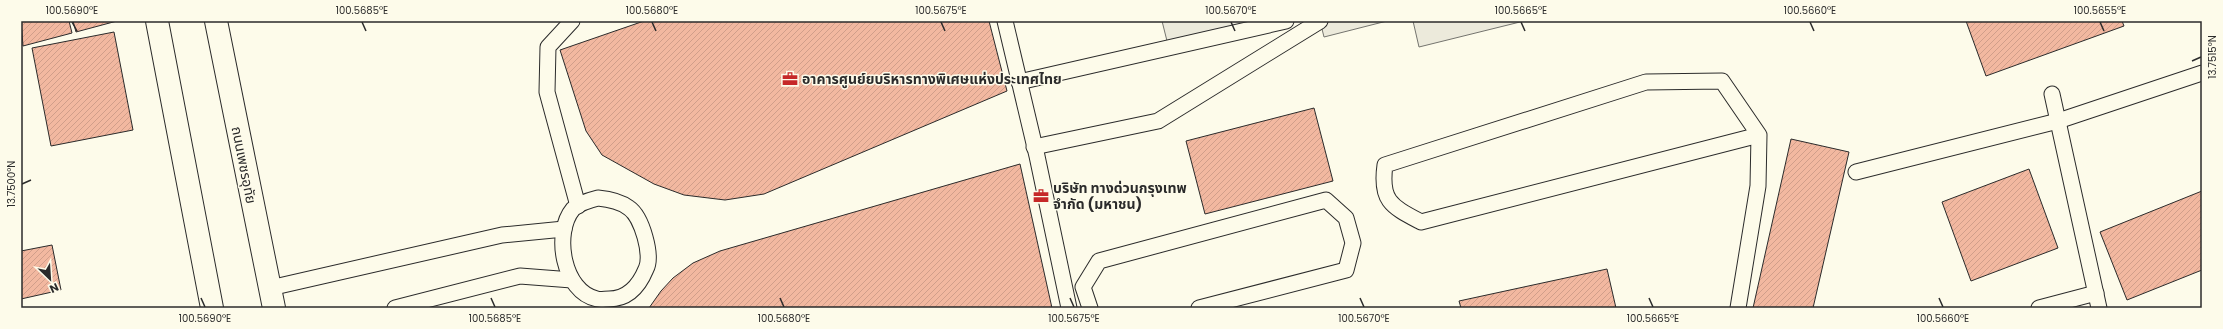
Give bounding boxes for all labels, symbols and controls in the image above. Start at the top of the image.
text: 100.5690°E [46,3,98,18]
text: 100.5685°E [336,3,388,18]
text: 100.5680°E [626,3,678,18]
text: 100.5675°E [915,3,967,18]
text: 100.5670°E [1205,3,1257,18]
text: 100.5665°E [1495,3,1547,18]
text: 100.5660°E [1784,3,1836,18]
text: 100.5655°E [2074,3,2126,18]
text: 13.7515°N [2205,35,2220,79]
place label: อาคารศูนย์ยบริหารทางพิเศษแห่งประเทศไทย [802,69,1062,89]
office icon: อาคารศูนย์ยบริหารทางพิเศษแห่งประเทศไทย [781,70,799,88]
street label: ถนนเพชรอุทัย [227,125,261,205]
text: 13.7500°N [4,161,19,207]
place label: บริษัท ทางด่วนกรุงเทพ จำกัด (มหาชน) [1053,178,1187,214]
office icon: บริษัท ทางด่วนกรุงเทพ จำกัด (มหาชน) [1032,187,1050,205]
north arrow [30,259,70,299]
text: N [47,279,61,297]
text: 100.5690°E [179,311,231,326]
text: 100.5685°E [469,311,521,326]
text: 100.5680°E [758,311,810,326]
text: 100.5675°E [1048,311,1100,326]
text: 100.5670°E [1338,311,1390,326]
text: 100.5665°E [1627,311,1679,326]
text: 100.5660°E [1917,311,1969,326]

